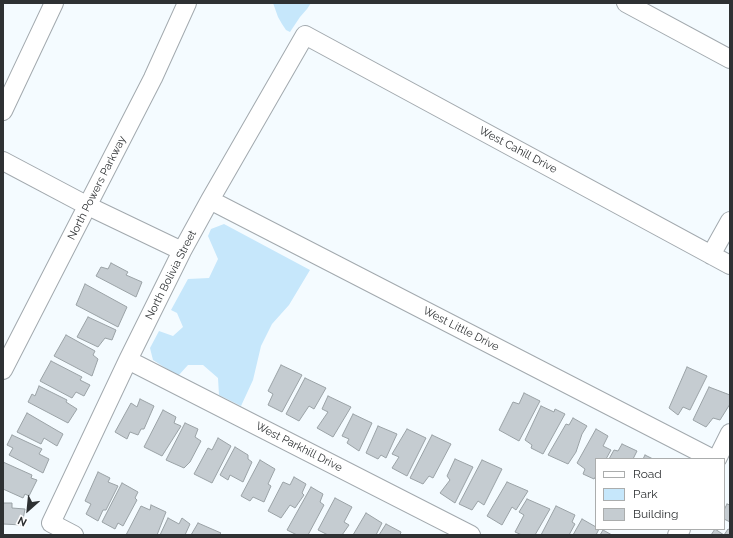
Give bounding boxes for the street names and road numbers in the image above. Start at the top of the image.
street label: West Cahill Drive [477,124,559,176]
street label: North Powers Parkway [65,134,129,242]
street label: North Bolivia Street [143,228,199,322]
street label: West Little Drive [421,304,501,354]
street label: West Parkhill Drive [254,419,344,475]

